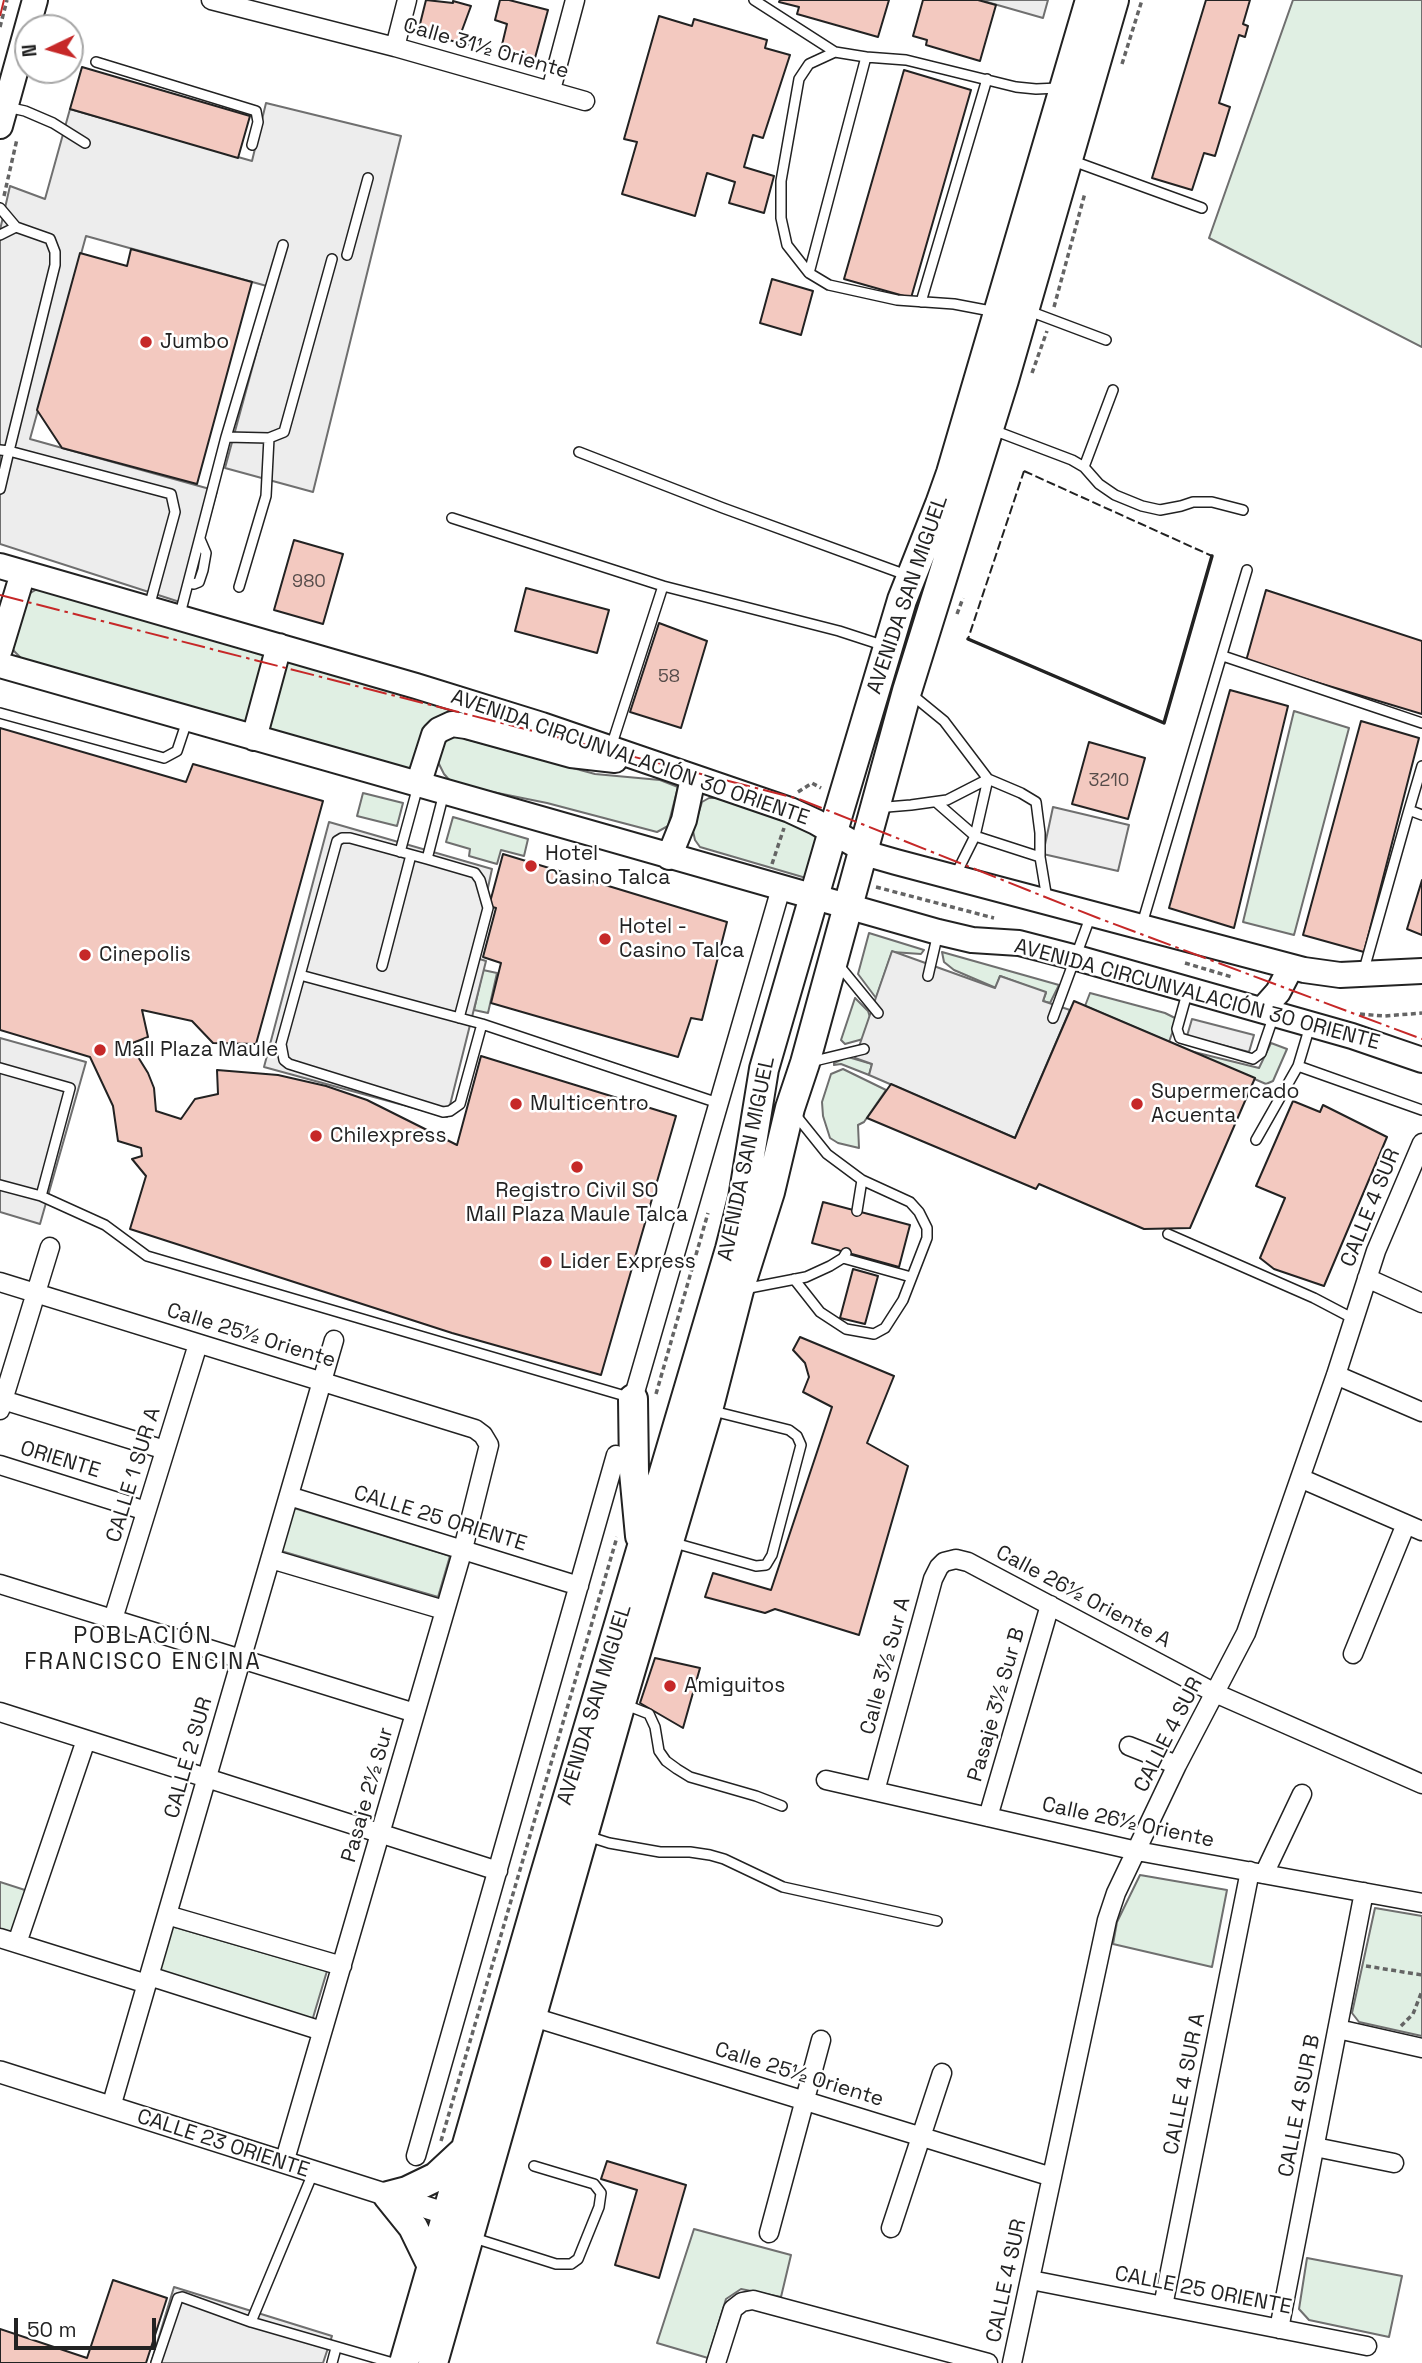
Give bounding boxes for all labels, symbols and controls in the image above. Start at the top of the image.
street label: Calle 31½ Oriente [400,13,572,85]
north arrow [14,14,84,84]
text: N [17,43,43,58]
place label: Jumbo [160,329,229,355]
marker: Jumbo [138,334,154,350]
street label: AVENIDA SAN MIGUEL [862,492,954,698]
house number: 980 [292,571,326,593]
house number: 58 [658,666,680,688]
street label: AVENIDA CIRCUNVALACIÓN 30 ORIENTE [448,685,812,831]
house number: 3210 [1089,770,1129,792]
place label: Hotel Casino Talca [545,841,670,891]
marker: Hotel Casino Talca [523,858,539,874]
place label: Hotel - Casino Talca [619,914,744,964]
marker: Hotel - Casino Talca [597,931,613,947]
street label: AVENIDA CIRCUNVALACIÓN 30 ORIENTE [1012,934,1382,1056]
place label: Cinepolis [99,942,191,968]
marker: Cinepolis [77,947,93,963]
place label: Mall Plaza Maule [114,1037,279,1063]
marker: Mall Plaza Maule [92,1042,108,1058]
street label: AVENIDA SAN MIGUEL [713,1055,781,1263]
place label: Supermercado Acuenta [1151,1079,1299,1129]
place label: Multicentro [530,1091,649,1117]
marker: Multicentro [508,1096,524,1112]
marker: Supermercado Acuenta [1129,1096,1145,1112]
place label: Chilexpress [330,1123,446,1149]
marker: Chilexpress [308,1128,324,1144]
street label: CALLE 4 SUR [1336,1145,1406,1271]
marker: Registro Civil SO Mall Plaza Maule Talca [569,1159,585,1175]
place label: Registro Civil SO Mall Plaza Maule Talca [466,1178,688,1228]
place label: Lider Express [560,1249,696,1275]
marker: Lider Express [538,1254,554,1270]
street label: Calle 25½ Oriente [163,1298,339,1374]
street label: CALLE 1 SUR A [102,1405,166,1545]
street label: ORIENTE [17,1436,103,1484]
street label: CALLE 25 ORIENTE [350,1481,530,1557]
street label: Calle 26½ Oriente A [991,1540,1175,1654]
street label: Calle 3½ Sur A [856,1594,916,1738]
street label: AVENIDA SAN MIGUEL [553,1602,637,1808]
district label: POBLACIÓN FRANCISCO ENCINA [26,1623,260,1677]
street label: Pasaje 3½ Sur B [963,1625,1031,1785]
place label: Amiguitos [684,1673,785,1699]
street label: CALLE 4 SUR [1129,1673,1209,1797]
marker: Amiguitos [662,1678,678,1694]
street label: CALLE 2 SUR [160,1694,218,1822]
street label: Pasaje 2½ Sur [337,1725,399,1865]
street label: Calle 26½ Oriente [1039,1792,1217,1854]
street label: CALLE 4 SUR A [1159,2011,1211,2157]
street label: CALLE 4 SUR B [1274,2033,1326,2179]
street label: Calle 25½ Oriente [711,2037,887,2113]
street label: CALLE 23 ORIENTE [134,2104,312,2184]
street label: CALLE 4 SUR [982,2217,1032,2345]
street label: CALLE 25 ORIENTE [1112,2261,1294,2321]
scale bar [18,2304,159,2348]
text: 50 m [27,2316,77,2343]

